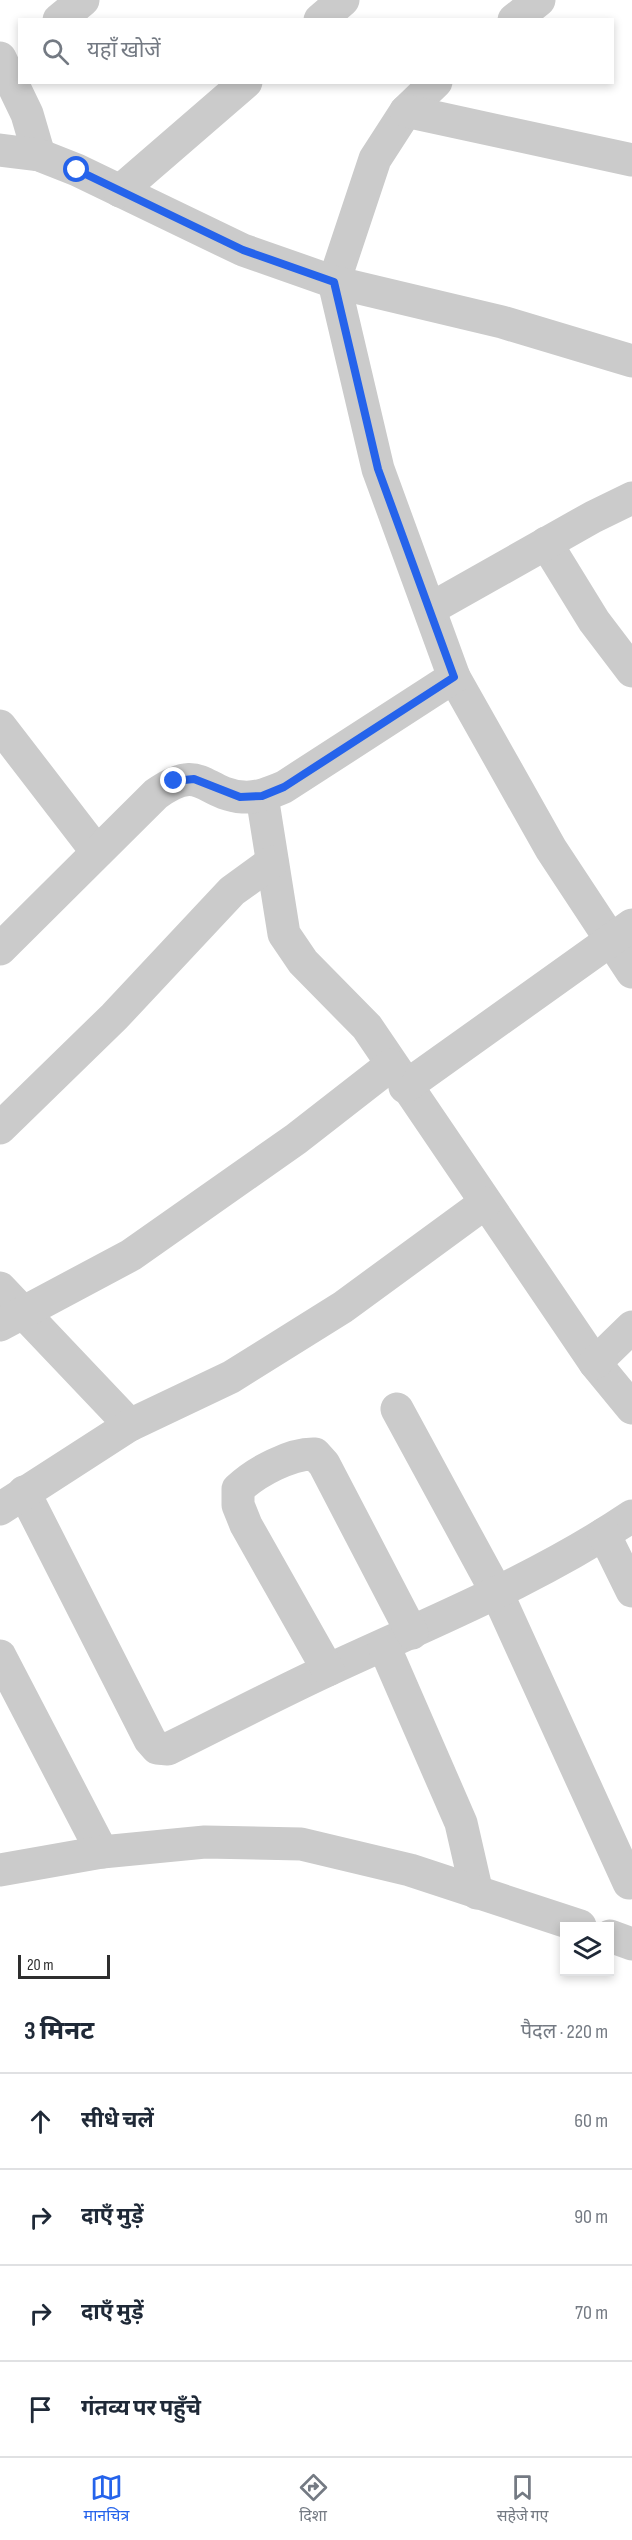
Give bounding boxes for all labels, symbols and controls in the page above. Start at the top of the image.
search box [18,18,614,84]
icon: search [39,35,72,68]
text: यहाँ खोजें [87,37,161,64]
route start [63,156,89,182]
route end [160,767,186,793]
map controls [560,1922,614,1976]
button: layers [560,1922,614,1976]
scale bar [18,1952,110,1980]
text: 20 m [27,1956,54,1975]
text: 3 मिनट [24,2016,94,2047]
text: पैदल · 220 m [521,2020,608,2044]
icon: ahead [24,2105,57,2138]
text: सीधे चलें [81,2107,154,2134]
text: 60 m [574,2109,608,2133]
icon: right [24,2201,57,2234]
text: दाएँ मुड़ें [81,2203,144,2230]
text: 90 m [574,2205,608,2229]
icon: right [24,2297,57,2330]
text: दाएँ मुड़ें [81,2299,144,2326]
text: 70 m [575,2301,608,2325]
icon: arrive [24,2393,57,2426]
text: गंतव्य पर पहुँचे [81,2395,201,2422]
tab: मानचित्र [84,2471,129,2528]
tab: दिशा [297,2471,330,2528]
tab: सहेजे गए [497,2471,548,2528]

